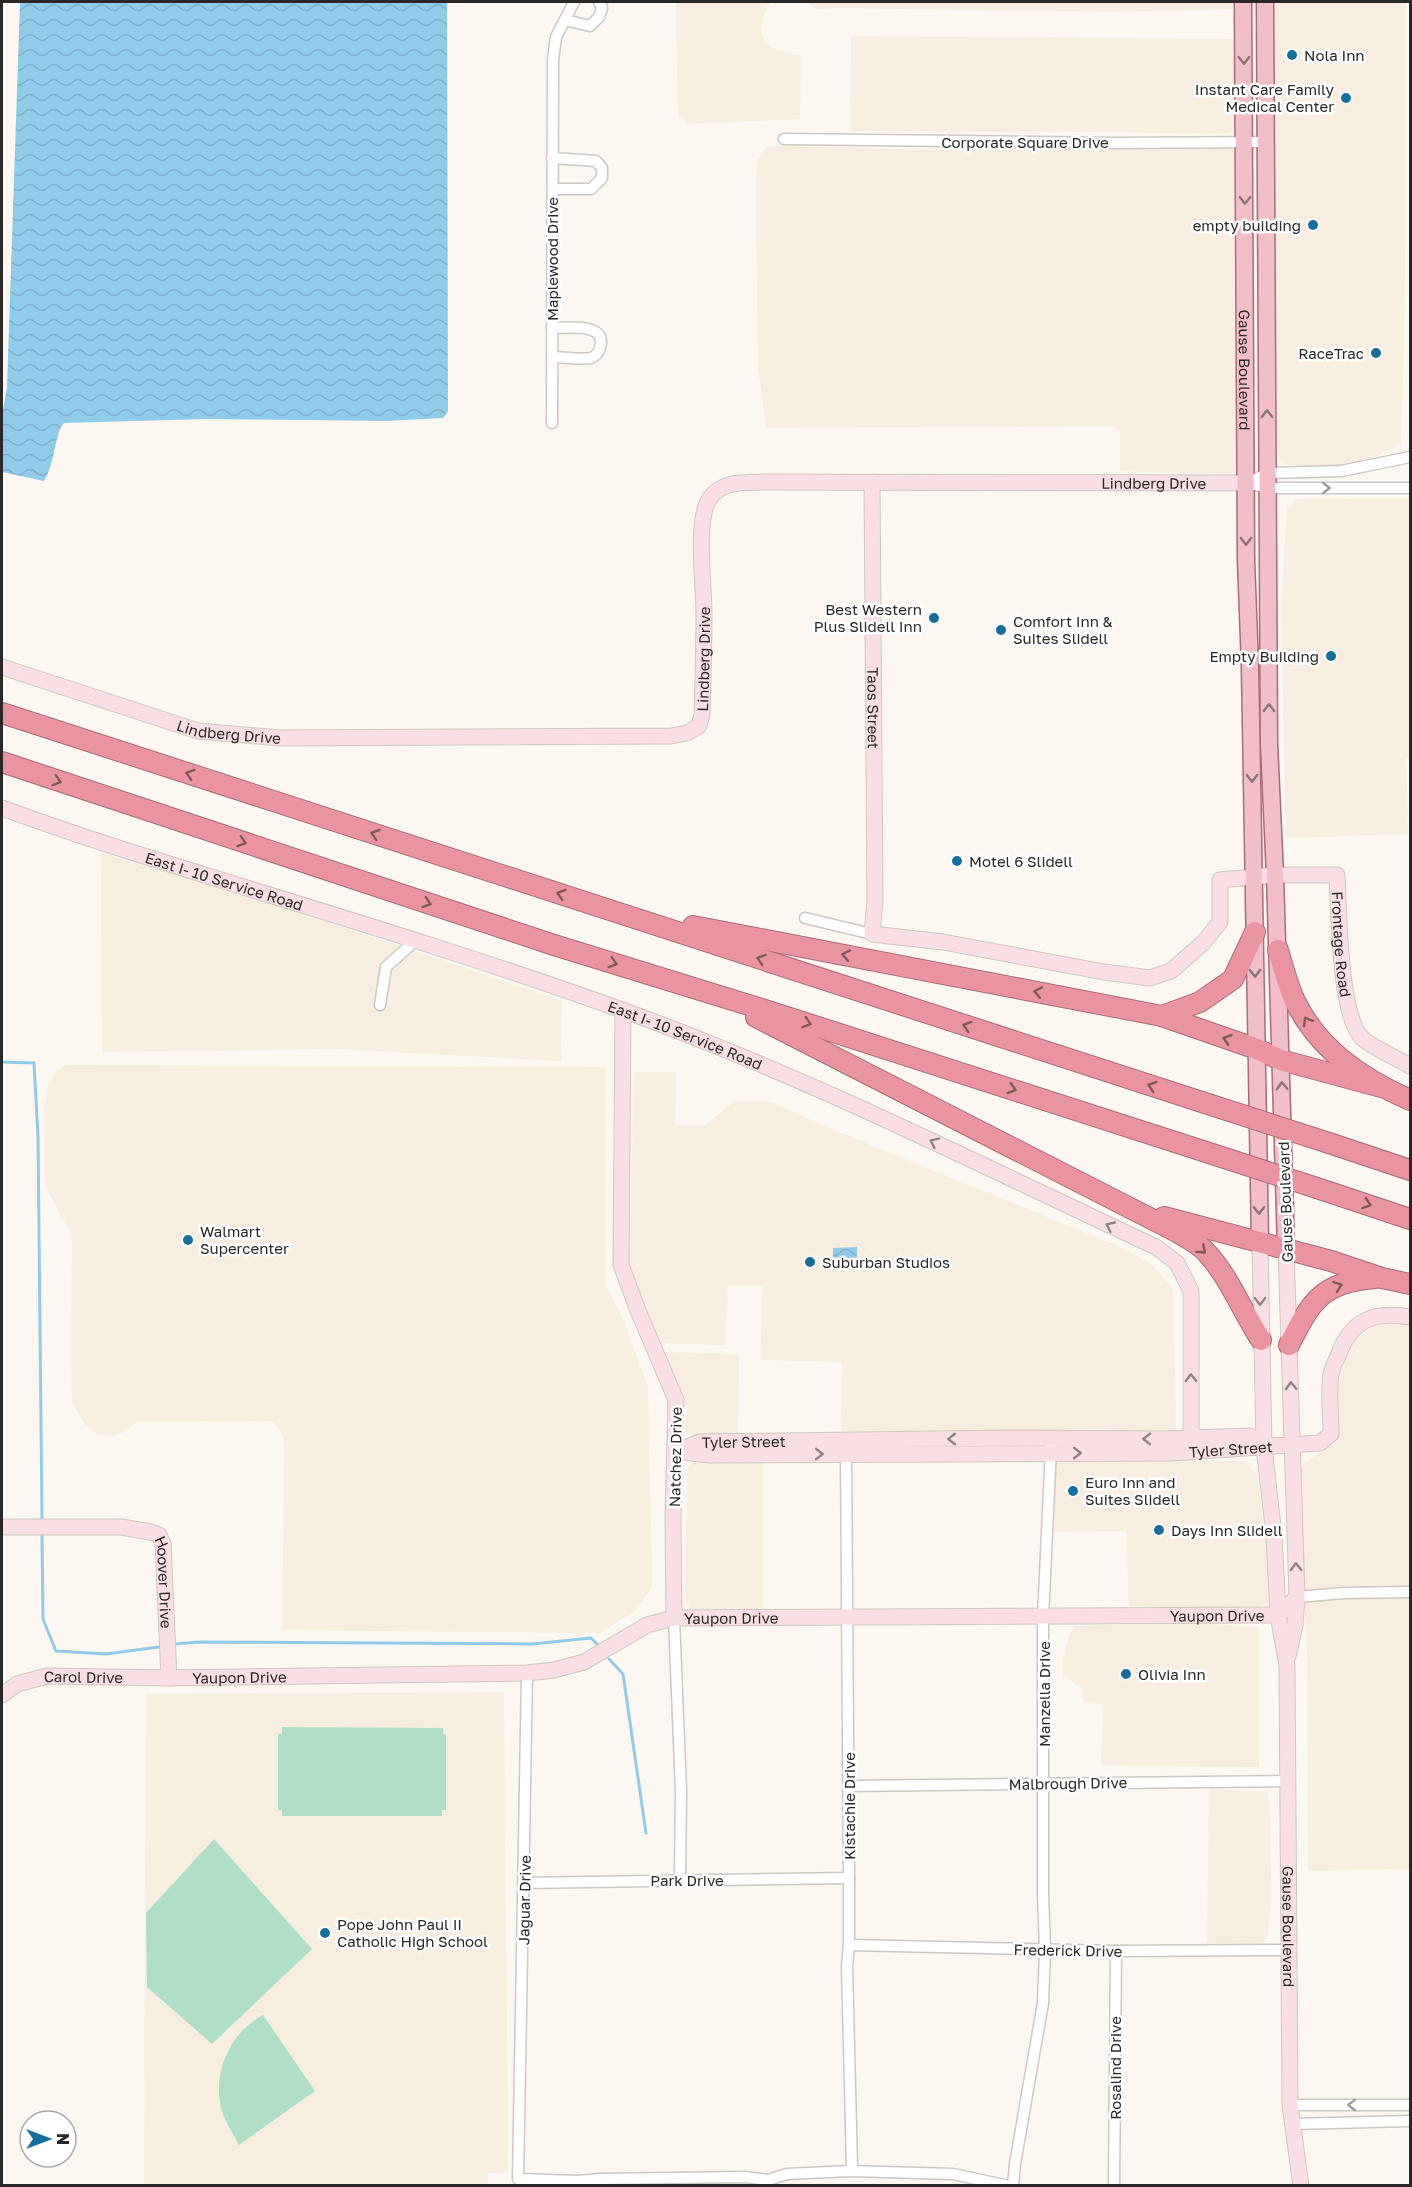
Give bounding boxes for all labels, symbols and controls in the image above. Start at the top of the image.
place label: Nola Inn [1304,46,1365,64]
marker: Nola Inn [1285,48,1299,62]
one-way arrow [1238,55,1250,64]
place label: Instant Care Family Medical Center [1195,80,1335,115]
marker: Instant Care Family Medical Center [1339,91,1353,105]
street label: Corporate Square Drive [941,133,1109,151]
one-way arrow [1239,195,1251,204]
street label: Maplewood Drive [543,197,561,321]
place label: empty building [1193,216,1301,234]
marker: empty building [1306,218,1320,232]
street label: Gause Boulevard [1236,309,1254,431]
place label: RaceTrac [1298,344,1364,362]
marker: RaceTrac [1369,346,1383,360]
one-way arrow [1261,410,1273,419]
street label: Lindberg Drive [1101,474,1207,492]
one-way arrow [1321,482,1330,494]
one-way arrow [1240,537,1252,546]
place label: Best Western Plus Slidell Inn [814,600,922,635]
street label: Lindberg Drive [693,606,713,712]
marker: Best Western Plus Slidell Inn [927,611,941,625]
place label: Comfort Inn & Suites Slidell [1013,612,1113,647]
marker: Comfort Inn & Suites Slidell [994,623,1008,637]
place label: Empty Building [1209,647,1319,665]
marker: Empty Building [1324,649,1338,663]
street label: Taos Street [864,667,883,749]
one-way arrow [1263,704,1275,713]
street label: Lindberg Drive [175,716,282,747]
one-way arrow [185,769,196,781]
one-way arrow [1246,773,1258,782]
one-way arrow [51,774,62,786]
one-way arrow [370,829,381,841]
one-way arrow [236,835,247,847]
street label: East I- 10 Service Road [143,848,305,914]
place label: Motel 6 Slidell [969,852,1073,870]
marker: Motel 6 Slidell [950,854,964,868]
one-way arrow [556,889,567,901]
street label: Frontage Road [1329,891,1355,998]
one-way arrow [421,896,432,908]
one-way arrow [842,949,852,962]
one-way arrow [756,954,767,966]
one-way arrow [607,956,618,968]
one-way arrow [1249,968,1262,977]
one-way arrow [1033,986,1043,999]
street label: East I- 10 Service Road [606,997,765,1073]
one-way arrow [801,1016,812,1028]
one-way arrow [1302,1017,1314,1027]
one-way arrow [962,1020,973,1033]
one-way arrow [1222,1033,1233,1046]
one-way arrow [1147,1080,1158,1093]
one-way arrow [1275,1081,1288,1090]
one-way arrow [1006,1082,1017,1095]
one-way arrow [930,1137,941,1149]
street label: Gause Boulevard [1274,1141,1296,1263]
one-way arrow [1361,1197,1372,1210]
one-way arrow [1253,1205,1265,1214]
one-way arrow [1106,1221,1117,1233]
place label: Walmart Supercenter [200,1222,289,1257]
marker: Walmart Supercenter [181,1233,195,1247]
one-way arrow [1195,1243,1206,1254]
place label: Suburban Studios [822,1253,950,1271]
marker: Suburban Studios [803,1255,817,1269]
one-way arrow [1332,1280,1343,1293]
one-way arrow [1254,1296,1266,1305]
one-way arrow [1185,1374,1197,1383]
one-way arrow [1284,1382,1297,1391]
street label: Natchez Drive [665,1406,685,1507]
street label: Tyler Street [702,1432,786,1451]
one-way arrow [947,1433,956,1445]
one-way arrow [1142,1433,1151,1445]
street label: Tyler Street [1188,1437,1273,1461]
one-way arrow [1072,1447,1081,1459]
one-way arrow [814,1448,823,1460]
place label: Euro Inn and Suites Slidell [1085,1473,1180,1508]
marker: Euro Inn and Suites Slidell [1066,1484,1080,1498]
place label: Days Inn Slidell [1171,1521,1283,1539]
marker: Days Inn Slidell [1152,1523,1166,1537]
street label: Hoover Drive [151,1533,176,1629]
one-way arrow [1290,1562,1302,1571]
street label: Yaupon Drive [1170,1606,1265,1625]
street label: Yaupon Drive [684,1608,779,1627]
street label: Manzella Drive [1035,1641,1053,1747]
place label: Olivia Inn [1138,1665,1206,1683]
street label: Carol Drive [44,1667,123,1686]
street label: Yaupon Drive [192,1667,287,1687]
marker: Olivia Inn [1119,1667,1133,1681]
street label: Kistachie Drive [840,1752,858,1860]
street label: Malbrough Drive [1009,1773,1128,1793]
street label: Jaguar Drive [514,1854,534,1945]
street label: Gause Boulevard [1279,1866,1298,1987]
street label: Park Drive [650,1871,724,1889]
place label: Pope John Paul II Catholic High School [337,1915,488,1950]
marker: Pope John Paul II Catholic High School [318,1926,332,1940]
street label: Frederick Drive [1013,1940,1123,1960]
street label: Rosalind Drive [1106,2016,1124,2120]
one-way arrow [1348,2099,1357,2111]
north arrow [18,2109,78,2169]
text: N [53,2133,73,2145]

